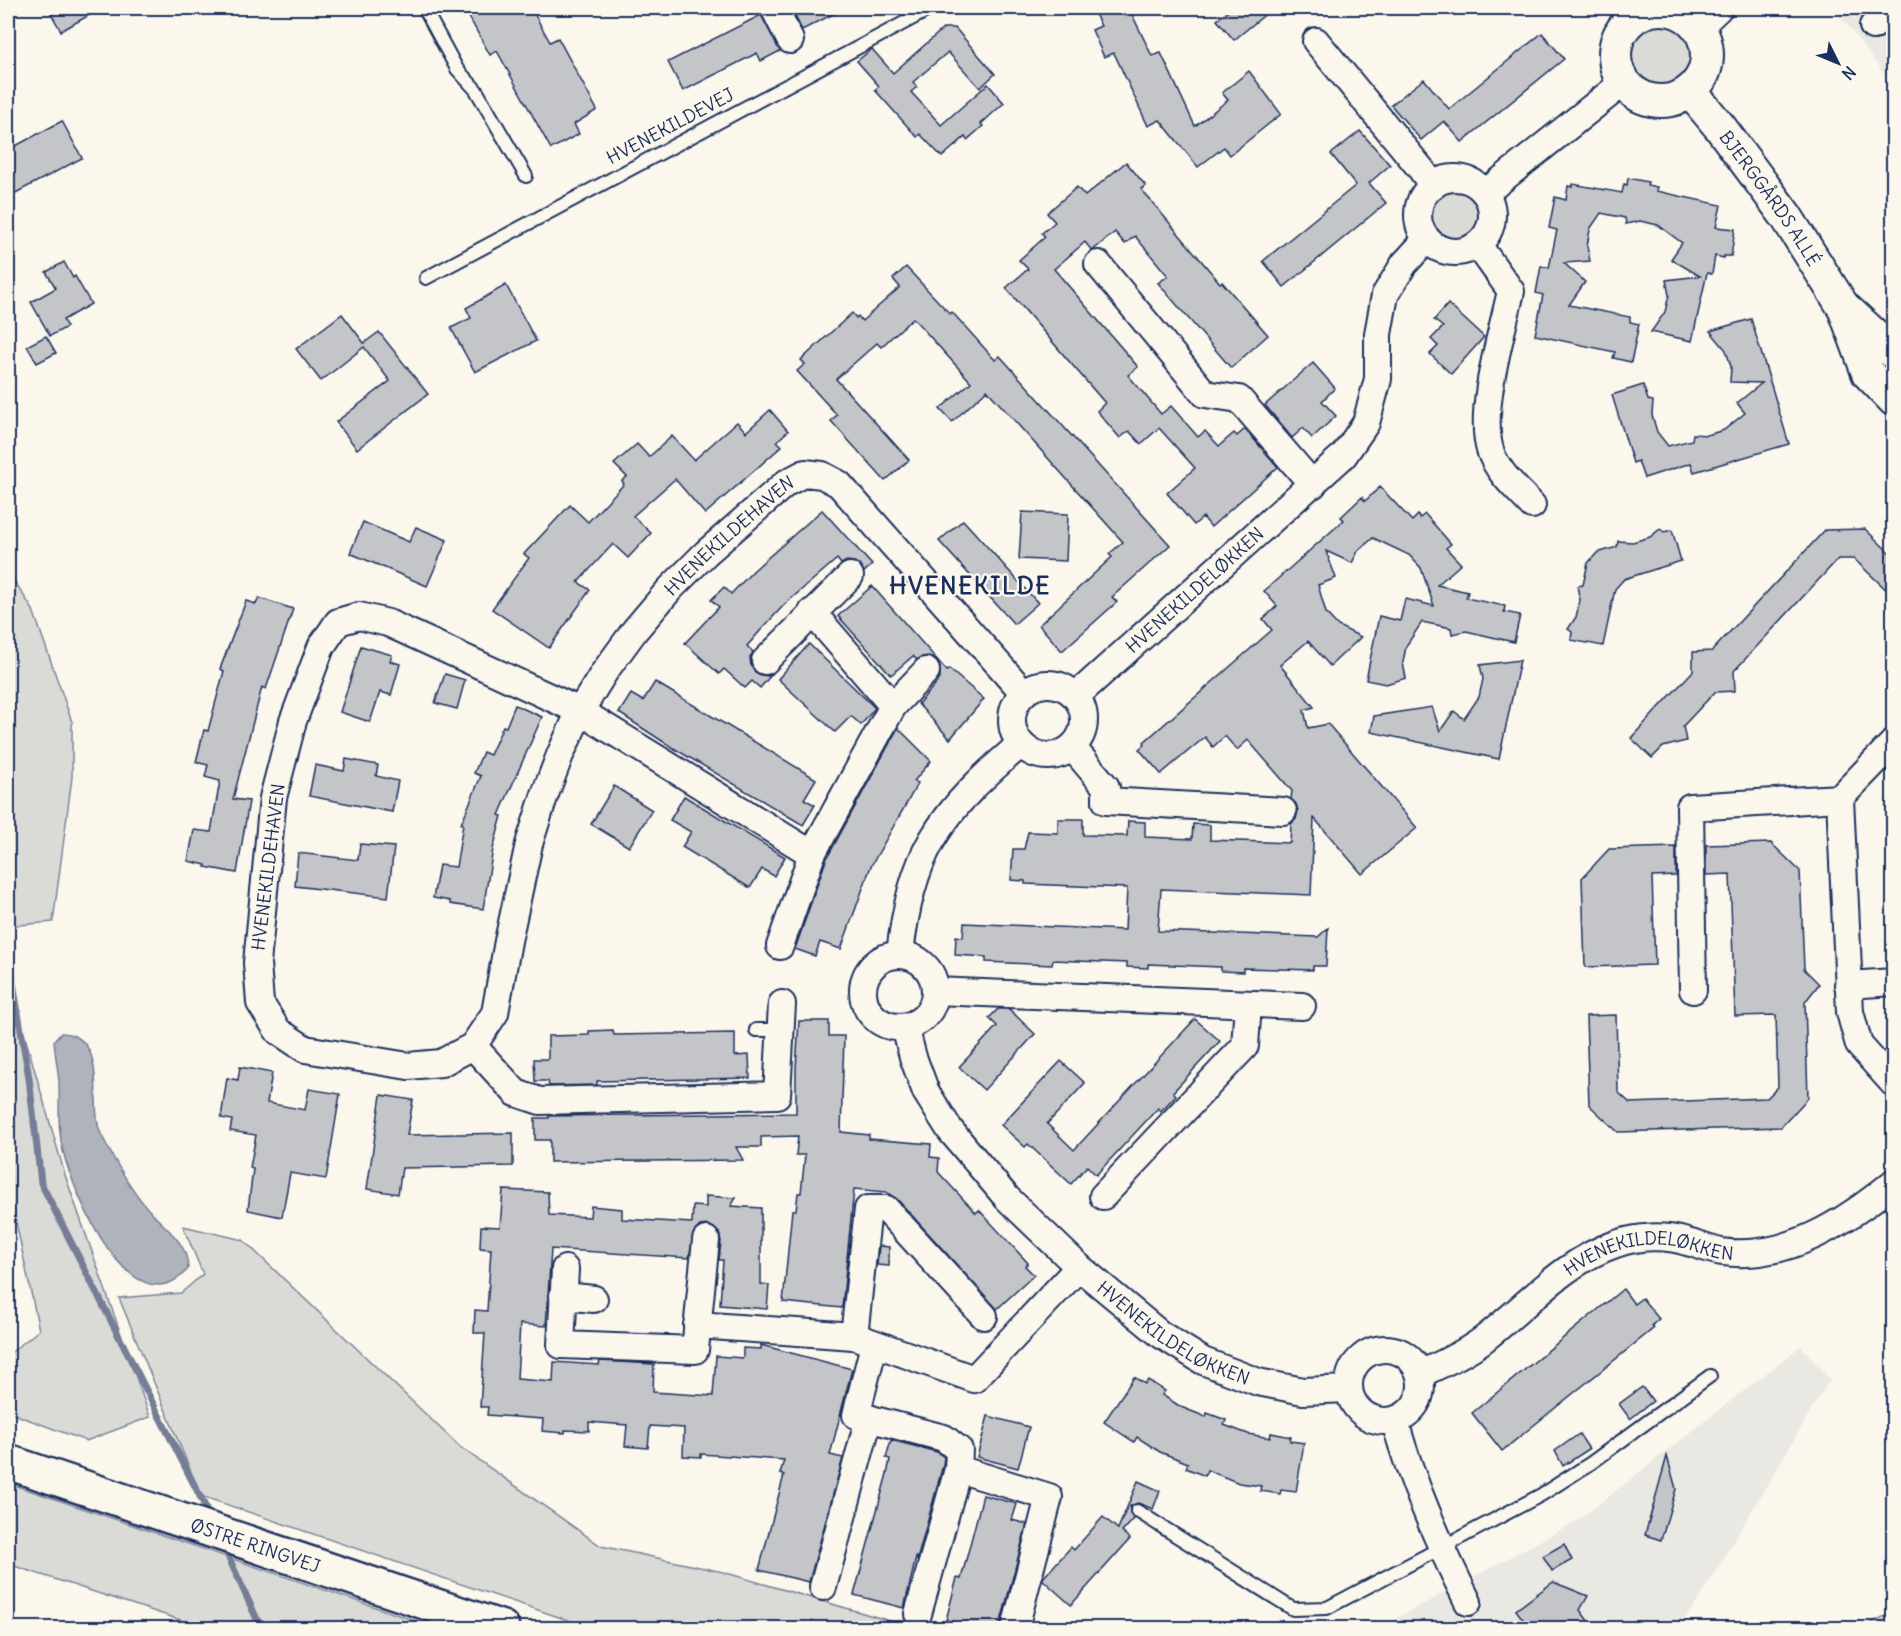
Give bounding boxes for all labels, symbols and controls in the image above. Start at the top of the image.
north arrow [1808,33,1868,93]
text: N [1838,62,1860,84]
street label: HVENEKILDEVEJ [602,83,738,169]
street label: BJERGGÅRDS ALLÉ [1715,126,1826,270]
street label: HVENEKILDEHAVEN [659,470,797,600]
street label: HVENEKILDELØKKEN [1120,522,1268,658]
district label: HVENEKILDE [889,570,1051,600]
street label: HVENEKILDEHAVEN [246,782,290,952]
street label: HVENEKILDELØKKEN [1559,1226,1735,1280]
street label: HVENEKILDELØKKEN [1093,1276,1253,1389]
street label: ØSTRE RINGVEJ [188,1513,323,1578]

